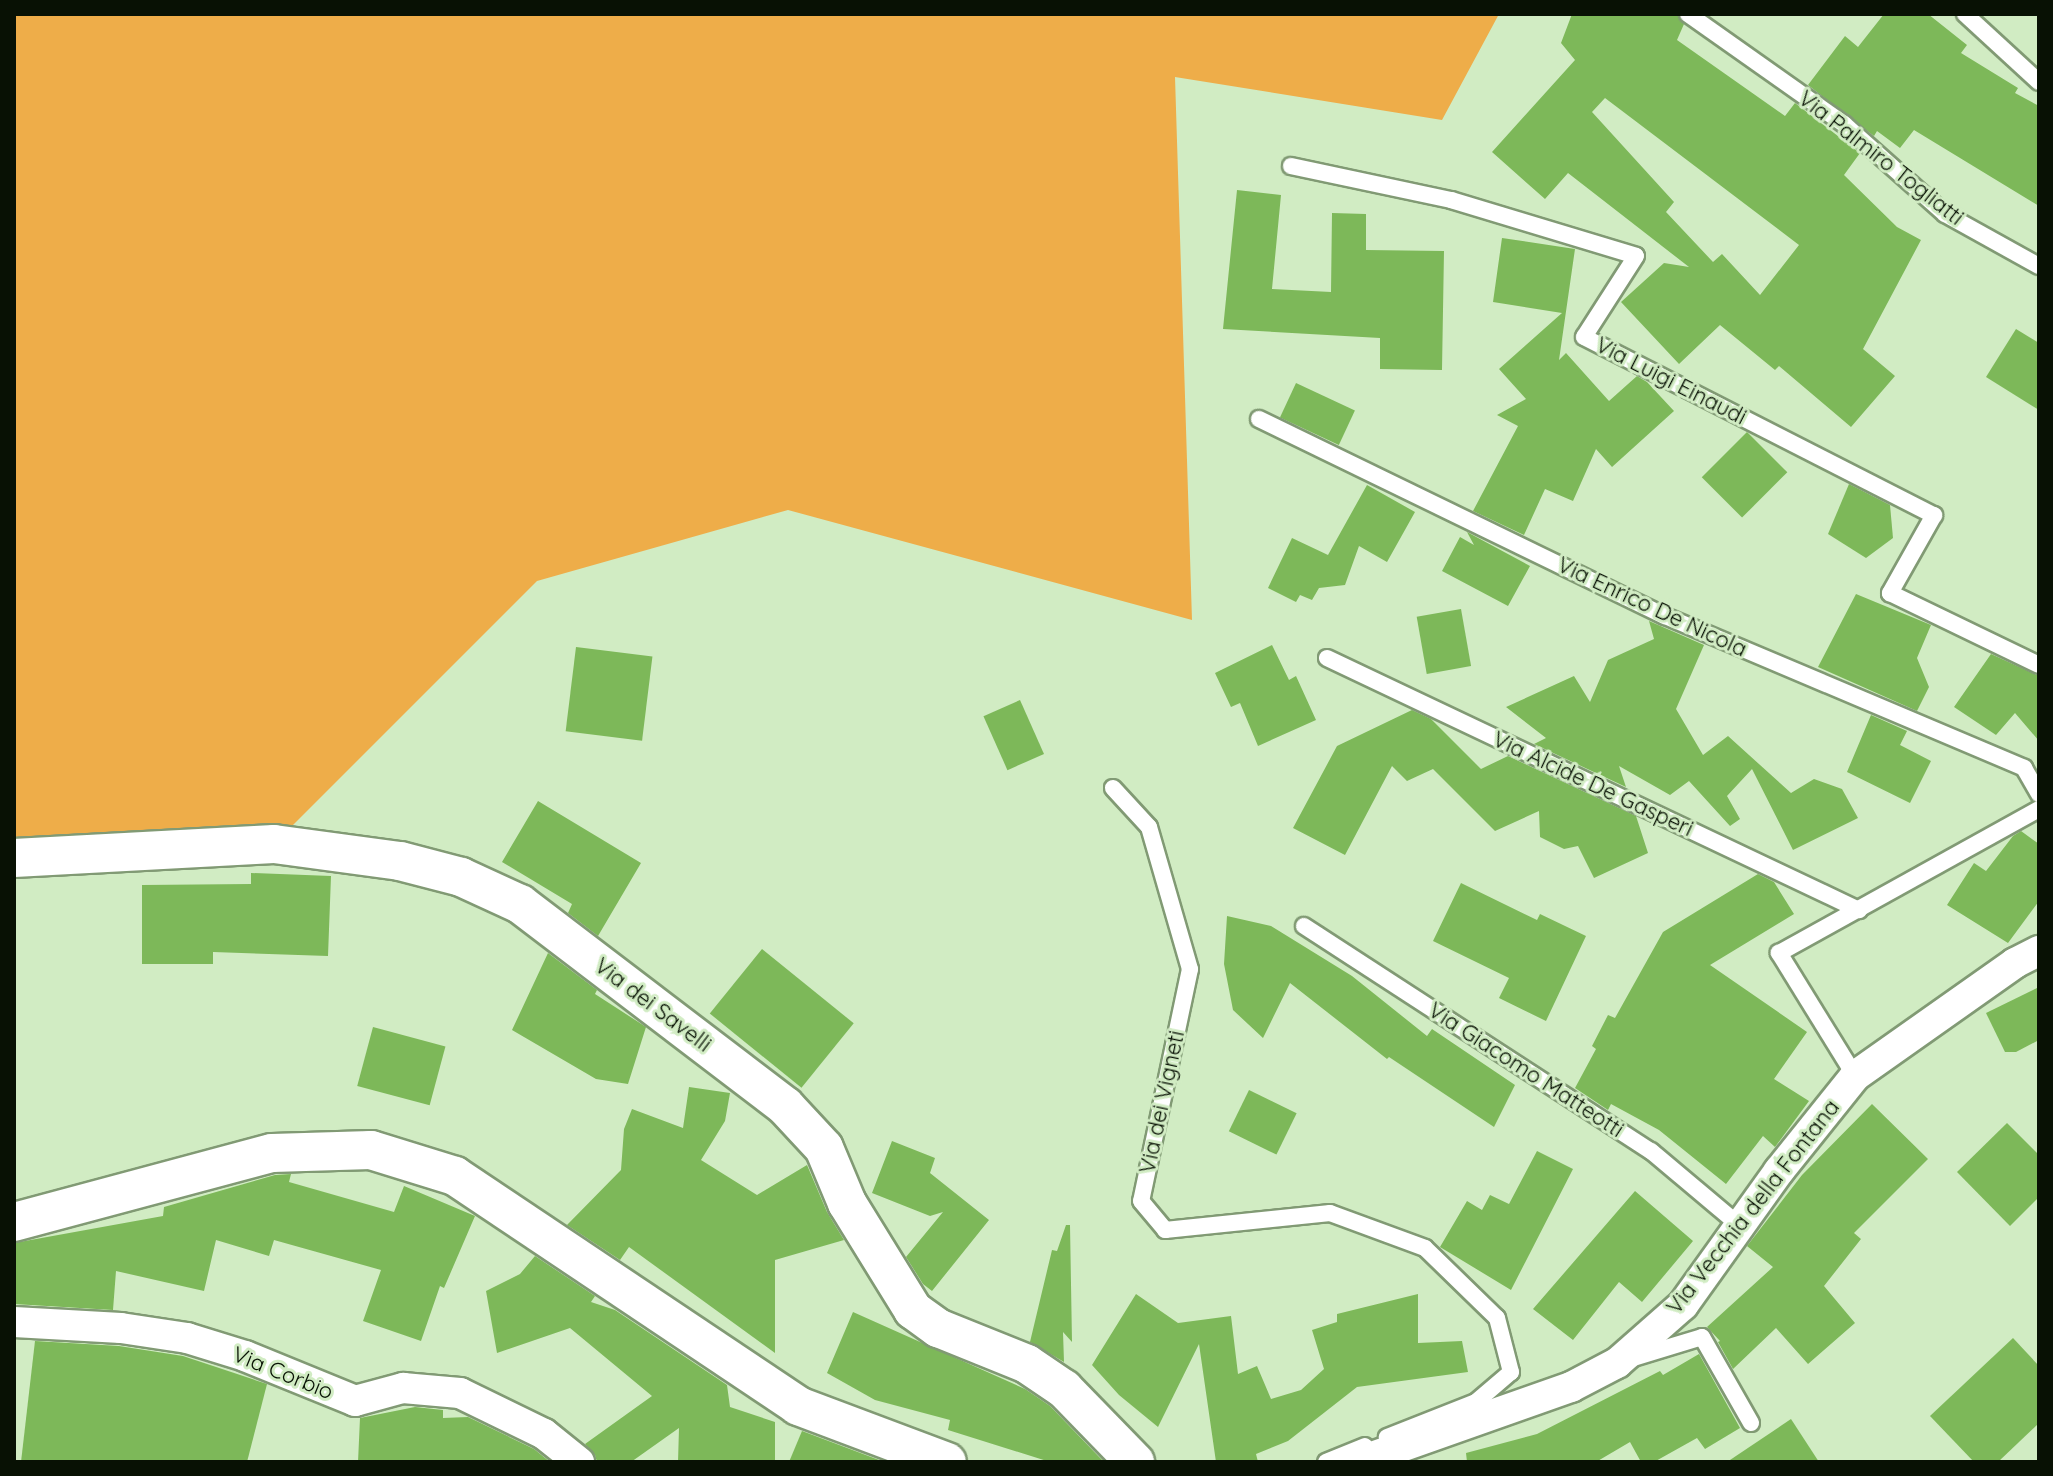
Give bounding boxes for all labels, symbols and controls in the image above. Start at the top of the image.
street label: Via Palmiro Togliatti [1793,85,1969,231]
street label: Via Luigi Einaudi [1591,332,1751,430]
street label: Via Enrico De Nicola [1553,552,1751,662]
street label: Via Alcide De Gasperi [1489,726,1697,842]
street label: Via dei Savelli [589,953,717,1057]
street label: Via Giacomo Matteotti [1423,997,1629,1143]
street label: Via dei Vigneti [1134,1028,1190,1176]
street label: Via Vecchia della Fontana [1661,1095,1845,1319]
street label: Via Corbio [229,1341,337,1405]

